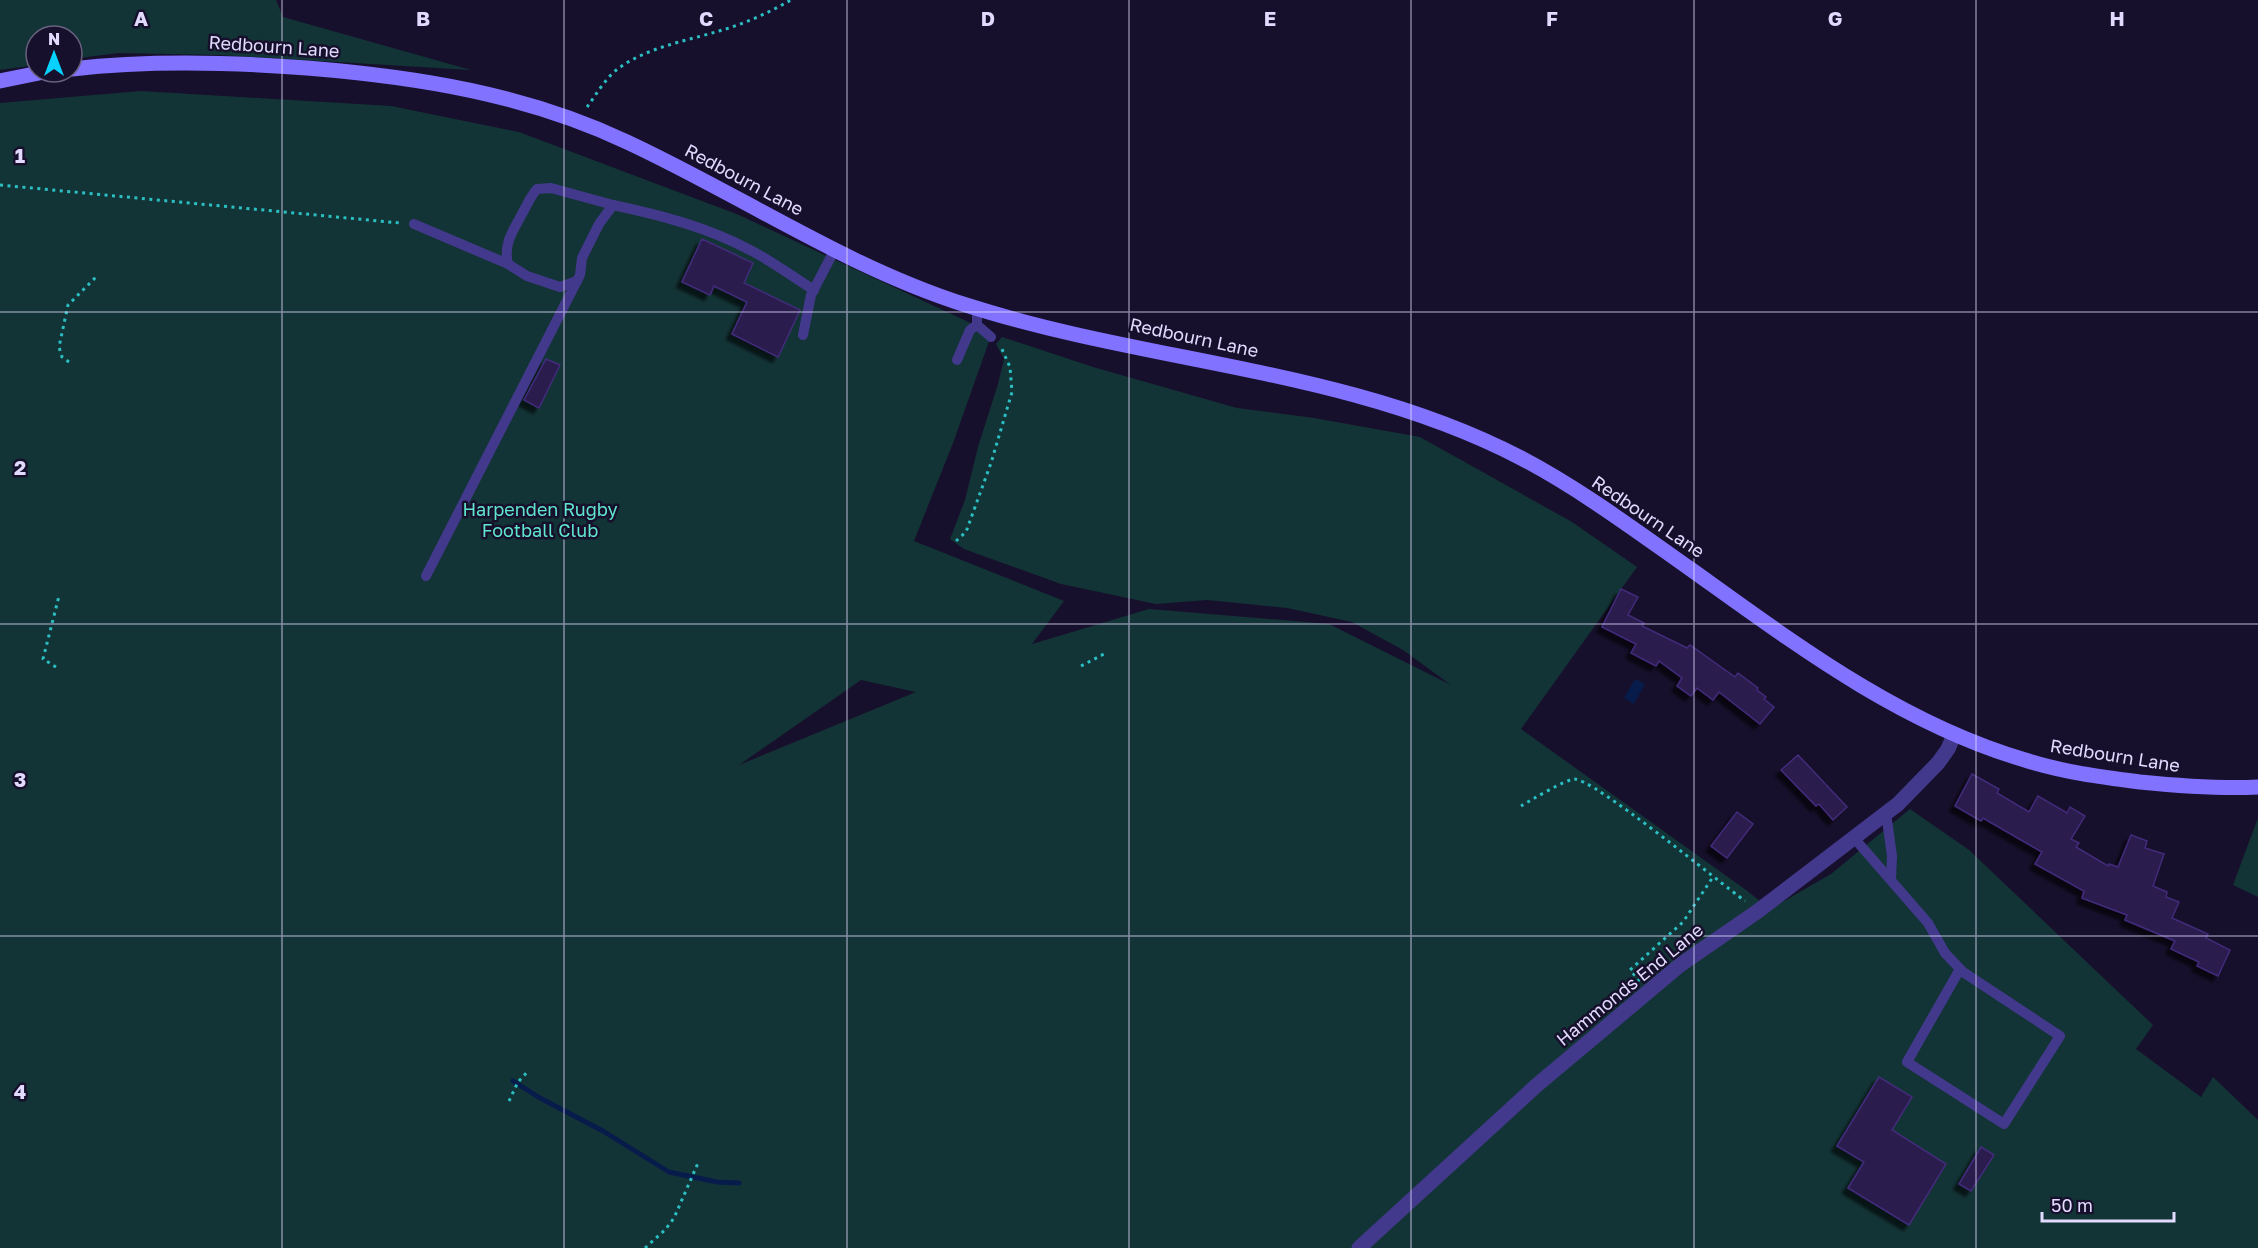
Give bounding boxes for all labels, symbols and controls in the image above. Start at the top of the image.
text: A [134,6,148,30]
text: B [416,6,430,30]
text: C [699,6,713,30]
text: D [981,6,995,30]
text: E [1264,6,1276,30]
text: F [1546,6,1558,30]
text: G [1828,6,1842,30]
text: H [2109,6,2125,30]
north arrow [24,24,84,84]
text: N [48,29,60,49]
street label: Redbourn Lane [208,30,340,62]
street label: Redbourn Lane [681,139,807,220]
text: 1 [15,143,25,167]
street label: Redbourn Lane [1128,313,1261,361]
text: 2 [14,455,26,479]
street label: Redbourn Lane [1588,470,1709,562]
park label: Harpenden Rugby Football Club [462,498,618,541]
street label: Redbourn Lane [2049,734,2182,776]
text: 3 [14,767,26,791]
street label: Hammonds End Lane [1552,918,1707,1050]
text: 4 [14,1079,26,1103]
scale bar [2042,1185,2174,1223]
text: 50 m [2051,1194,2093,1216]

